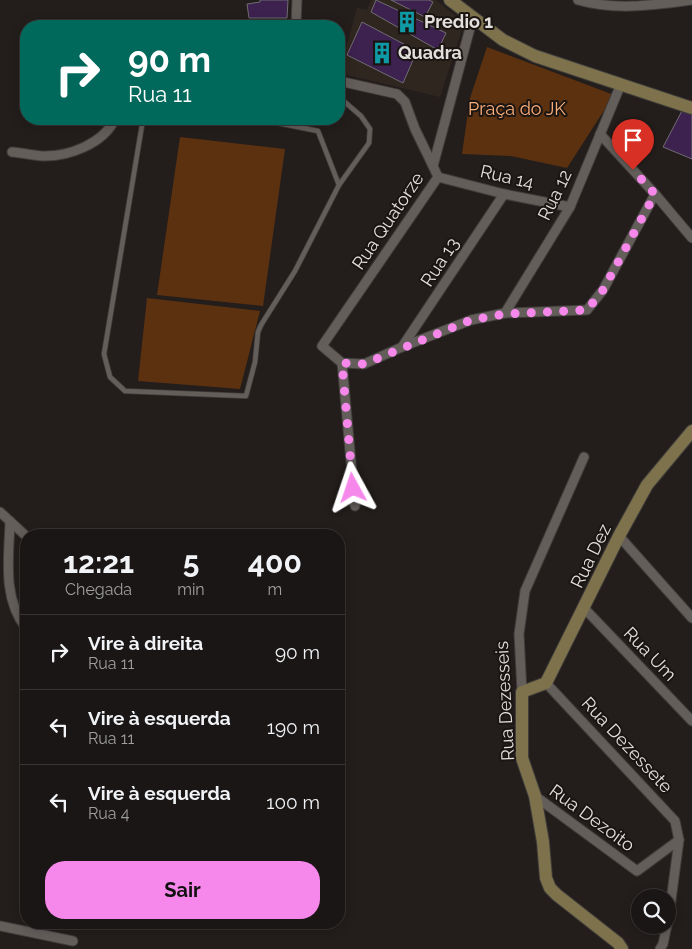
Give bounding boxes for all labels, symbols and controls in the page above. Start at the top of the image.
building icon: Predio 1 [394,9,420,35]
place label: Predio 1 [424,11,493,32]
text: 90 m [128,39,211,80]
icon: right [45,40,110,105]
building icon: Quadra [369,40,395,66]
place label: Quadra [398,42,462,63]
text: Rua 11 [128,81,192,107]
park label: Praça do JK [468,98,566,119]
pin [612,119,654,170]
icon: arrive [619,126,647,154]
street label: Rua 14 [478,160,536,193]
street label: Rua 12 [533,166,576,224]
street label: Rua Quatorze [347,168,428,273]
street label: Rua 13 [416,233,463,290]
position arrow [326,461,378,513]
street label: Rua Dez [566,520,615,591]
text: 12:21 [63,545,134,580]
text: 5 [183,545,199,580]
text: 400 [248,545,302,580]
text: Chegada [65,580,132,599]
text: min [177,580,205,599]
text: m [267,580,282,599]
street label: Rua Um [620,622,681,685]
text: Vire à direita [88,632,203,654]
icon: right [45,638,73,666]
street label: Rua Dezesseis [491,640,518,761]
text: 90 m [275,641,320,663]
text: Rua 11 [88,654,134,673]
street label: Rua Dezessete [578,692,677,797]
text: Vire à esquerda [88,707,231,729]
icon: left [45,713,73,741]
text: 190 m [267,716,320,738]
text: Rua 11 [88,729,134,748]
street label: Rua Dezoito [546,780,639,856]
text: Vire à esquerda [88,782,231,804]
icon: left [45,788,73,816]
text: 100 m [266,791,320,813]
text: Rua 4 [88,804,129,823]
button: Sair [45,861,320,919]
map controls [631,889,676,934]
button: search [631,889,676,934]

